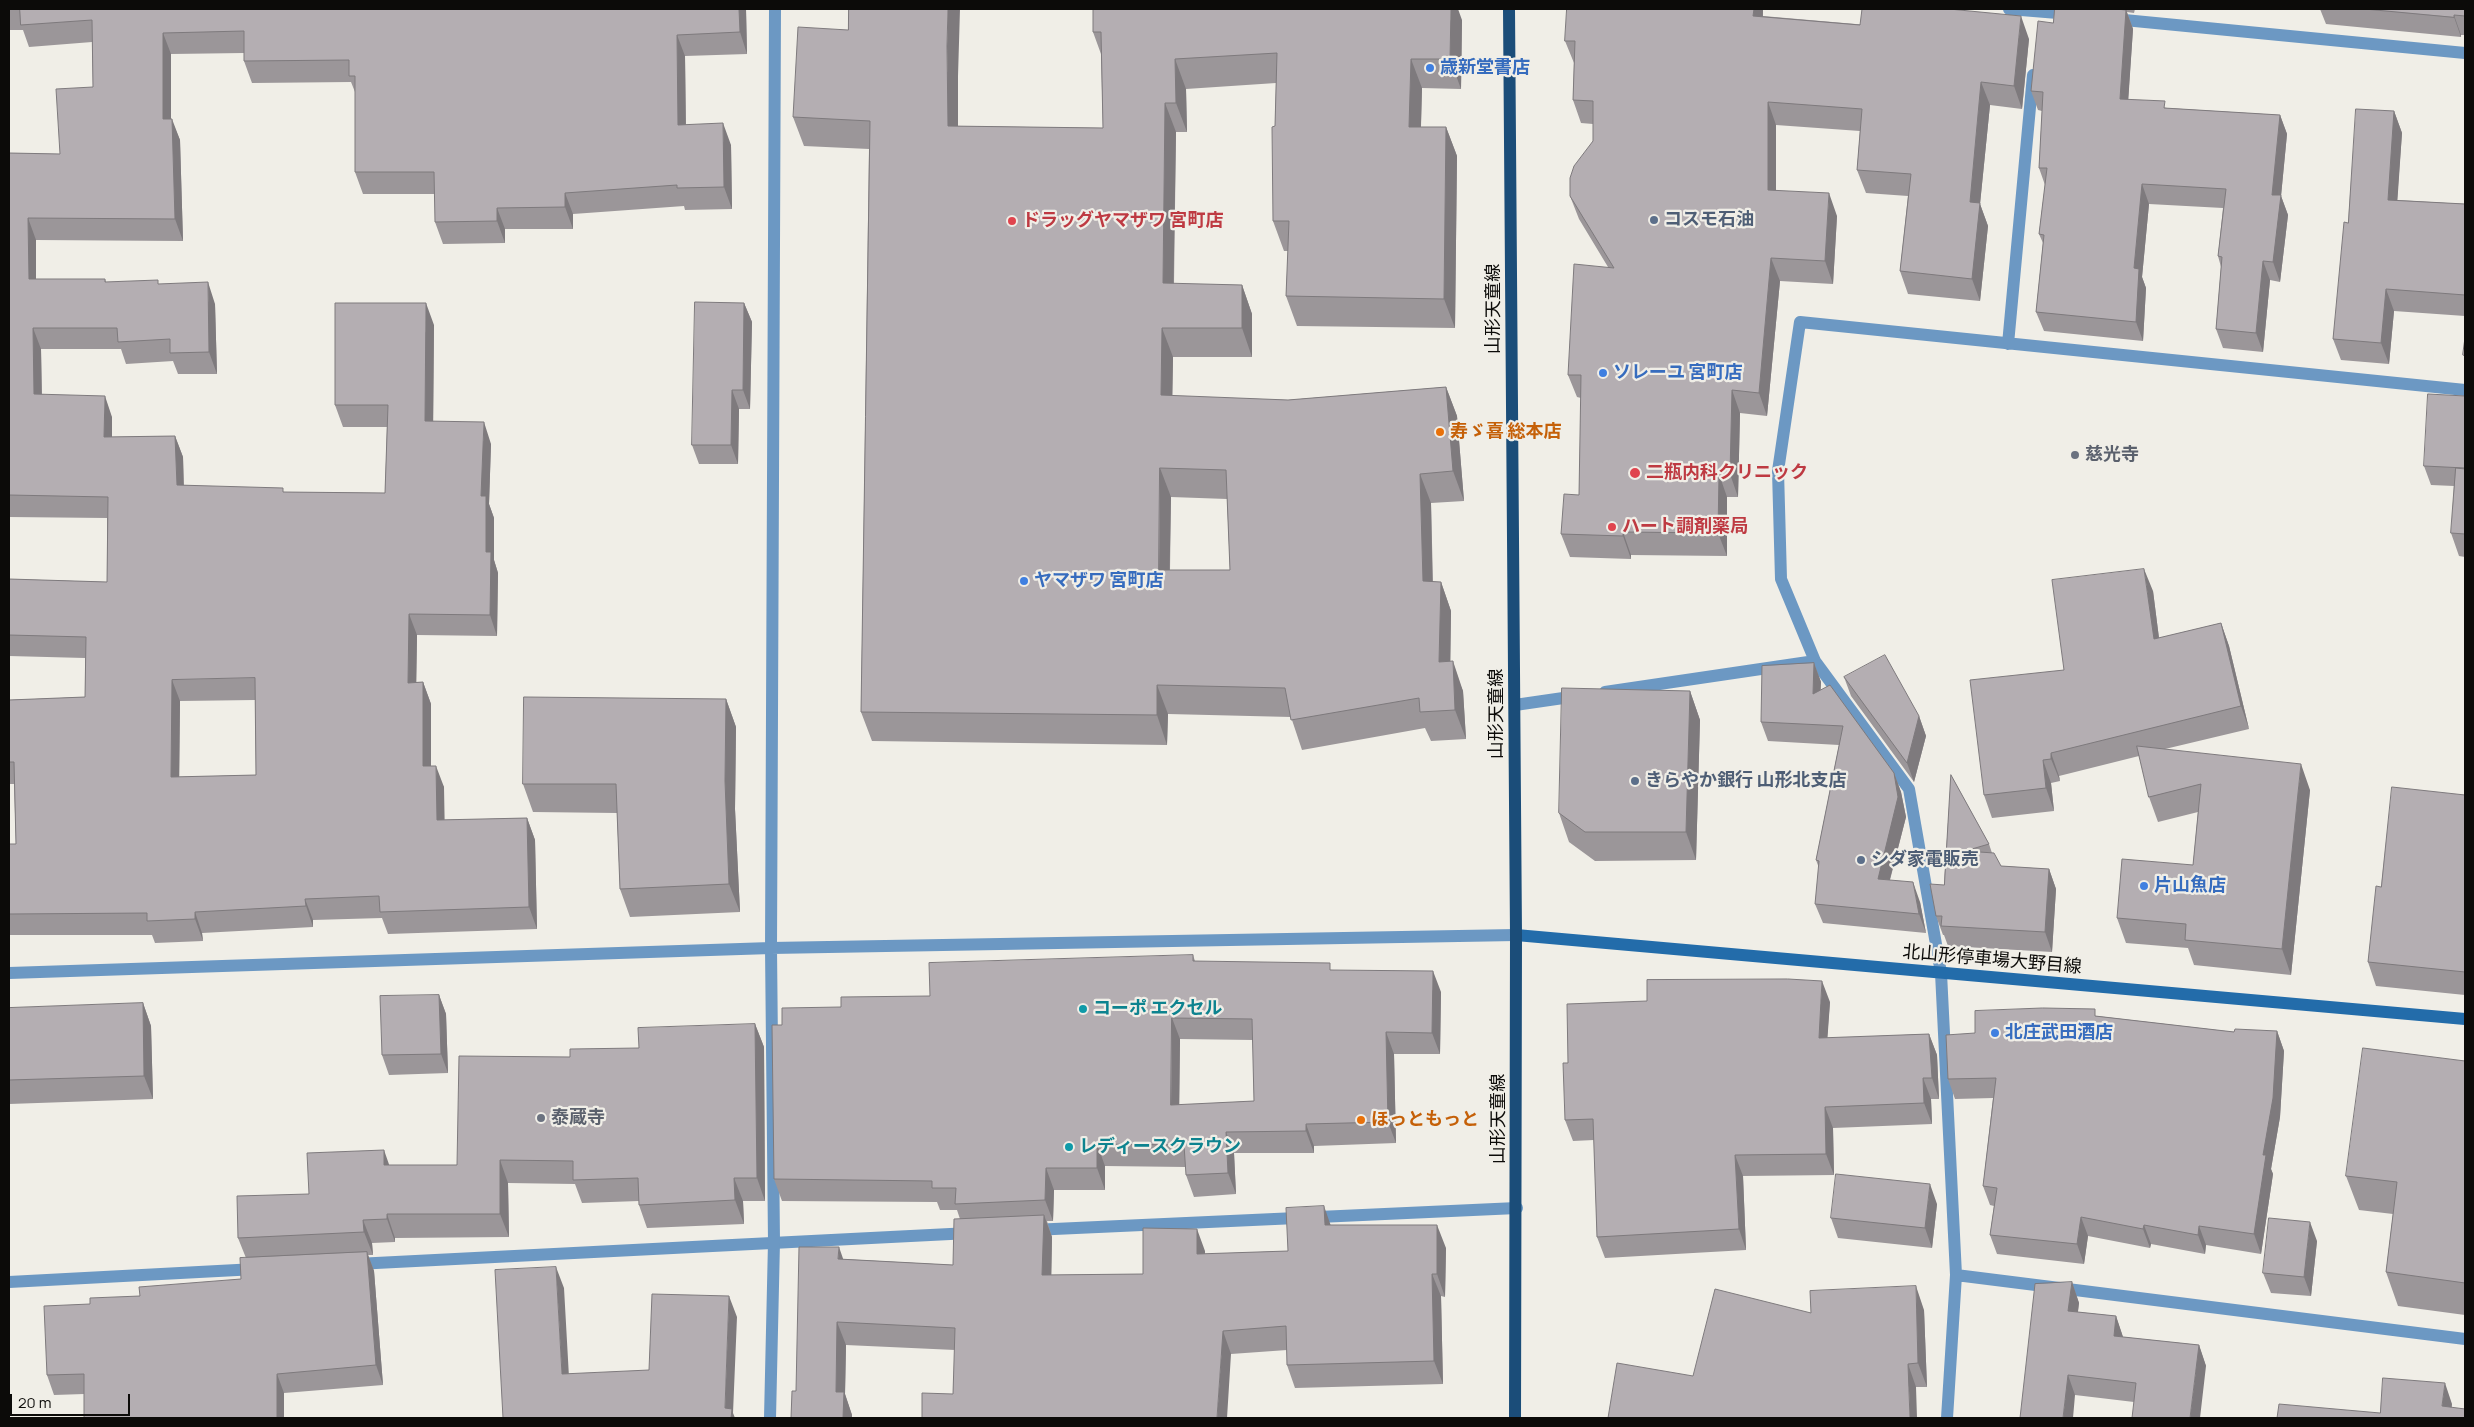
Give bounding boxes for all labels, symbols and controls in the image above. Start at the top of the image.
place label: 歳新堂書店 [1440,57,1530,79]
marker: 歳新堂書店 [1424,62,1436,74]
place label: コスモ石油 [1664,209,1754,231]
place label: ドラッグヤマザワ 宮町店 [1022,210,1224,232]
marker: コスモ石油 [1648,214,1660,226]
marker: ドラッグヤマザワ 宮町店 [1006,215,1018,227]
street label: 山形天童線 [1483,264,1505,354]
place label: ソレーユ 宮町店 [1613,362,1743,384]
marker: ソレーユ 宮町店 [1597,367,1609,379]
place label: 寿ゞ喜 総本店 [1450,421,1562,443]
marker: 寿ゞ喜 総本店 [1434,426,1446,438]
place label: 慈光寺 [2085,444,2139,466]
marker: 慈光寺 [2069,449,2081,461]
place label: 二瓶内科クリニック [1646,462,1808,484]
marker: 二瓶内科クリニック [1628,466,1642,480]
place label: ハート調剤薬局 [1622,516,1748,538]
marker: ハート調剤薬局 [1606,521,1618,533]
place label: ヤマザワ 宮町店 [1034,570,1164,592]
marker: ヤマザワ 宮町店 [1018,575,1030,587]
street label: 山形天童線 [1486,669,1508,759]
place label: きらやか銀行 山形北支店 [1645,770,1847,792]
marker: きらやか銀行 山形北支店 [1629,775,1641,787]
place label: シダ家電販売 [1871,849,1979,871]
marker: シダ家電販売 [1855,854,1867,866]
place label: 片山魚店 [2154,875,2226,897]
marker: 片山魚店 [2138,880,2150,892]
street label: 北山形停車場大野目線 [1901,941,2083,979]
place label: コーポ エクセル [1093,998,1223,1020]
marker: コーポ エクセル [1077,1003,1089,1015]
place label: 北庄武田酒店 [2005,1022,2113,1044]
marker: 北庄武田酒店 [1989,1027,2001,1039]
street label: 山形天童線 [1488,1074,1510,1164]
place label: 泰蔵寺 [551,1107,605,1129]
place label: ほっともっと [1371,1109,1479,1131]
marker: 泰蔵寺 [535,1112,547,1124]
marker: ほっともっと [1355,1114,1367,1126]
place label: レディースクラウン [1079,1136,1241,1158]
marker: レディースクラウン [1063,1141,1075,1153]
scale bar [12,1384,132,1416]
text: 20 m [18,1392,51,1413]

